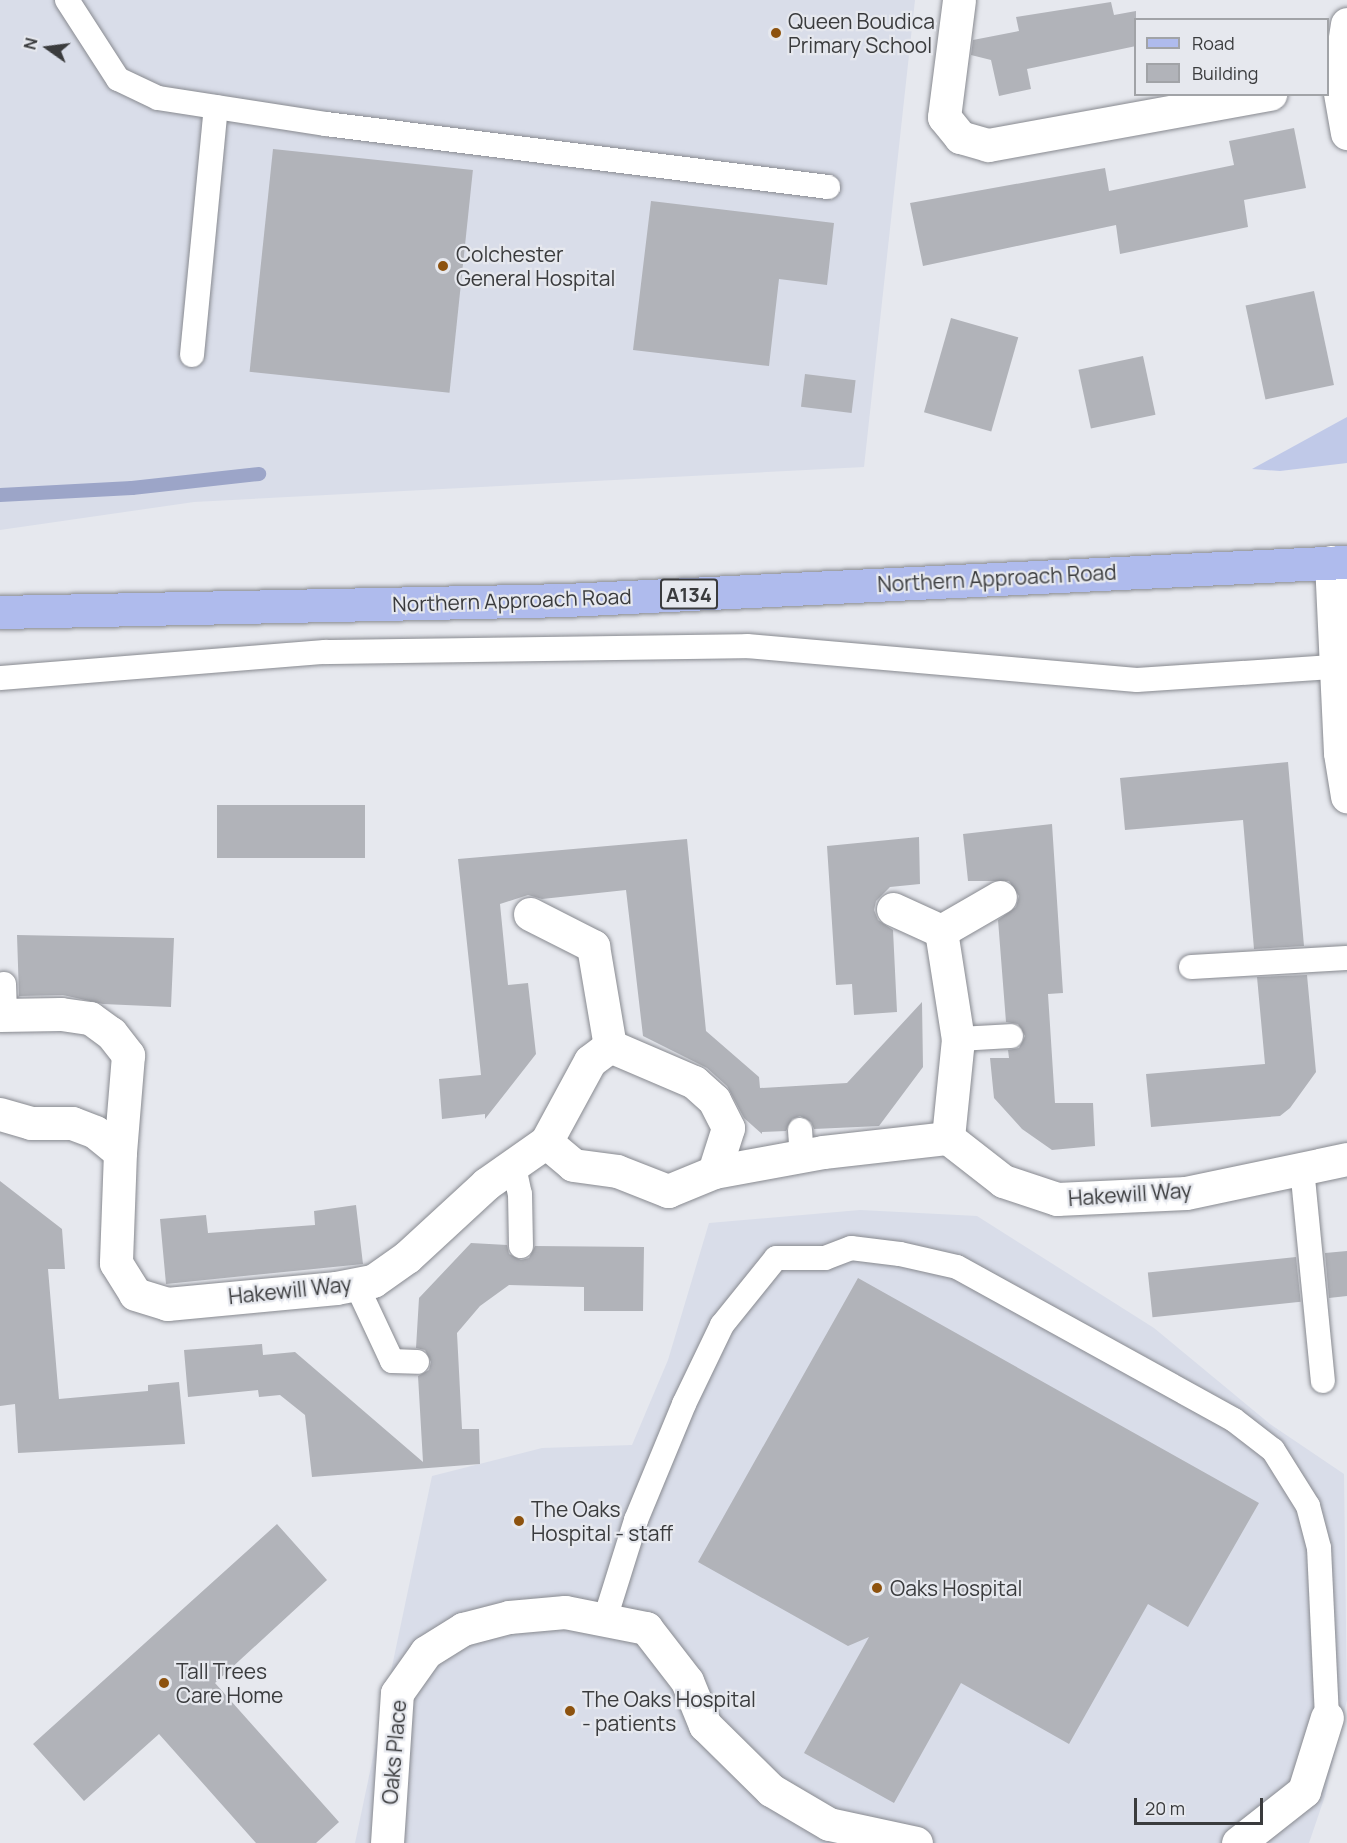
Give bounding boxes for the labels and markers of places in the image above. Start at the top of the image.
place label: Queen Boudica Primary School [788,8,935,58]
marker: Queen Boudica Primary School [769,26,783,40]
place label: Colchester General Hospital [456,241,615,291]
marker: Colchester General Hospital [434,257,452,275]
place label: The Oaks Hospital - staff [531,1496,673,1546]
marker: The Oaks Hospital - staff [512,1514,526,1528]
place label: Oaks Hospital [890,1575,1022,1601]
marker: Oaks Hospital [868,1579,886,1597]
place label: Tall Trees Care Home [176,1658,283,1708]
marker: Tall Trees Care Home [157,1676,171,1690]
place label: The Oaks Hospital - patients [582,1686,756,1736]
marker: The Oaks Hospital - patients [563,1704,577,1718]

